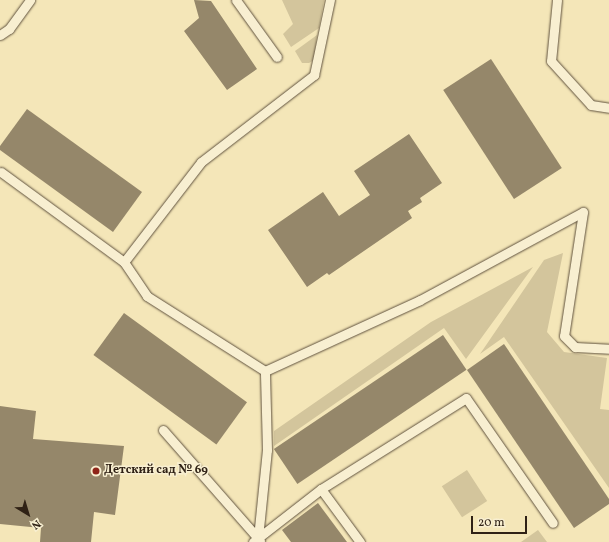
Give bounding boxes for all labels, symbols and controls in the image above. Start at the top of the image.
place label: Детский сад № 69 [104,464,208,478]
marker: Детский сад № 69 [91,466,101,476]
north arrow [8,494,48,534]
scale bar [473,508,529,534]
text: N [28,515,43,532]
text: 20 m [478,515,505,531]

